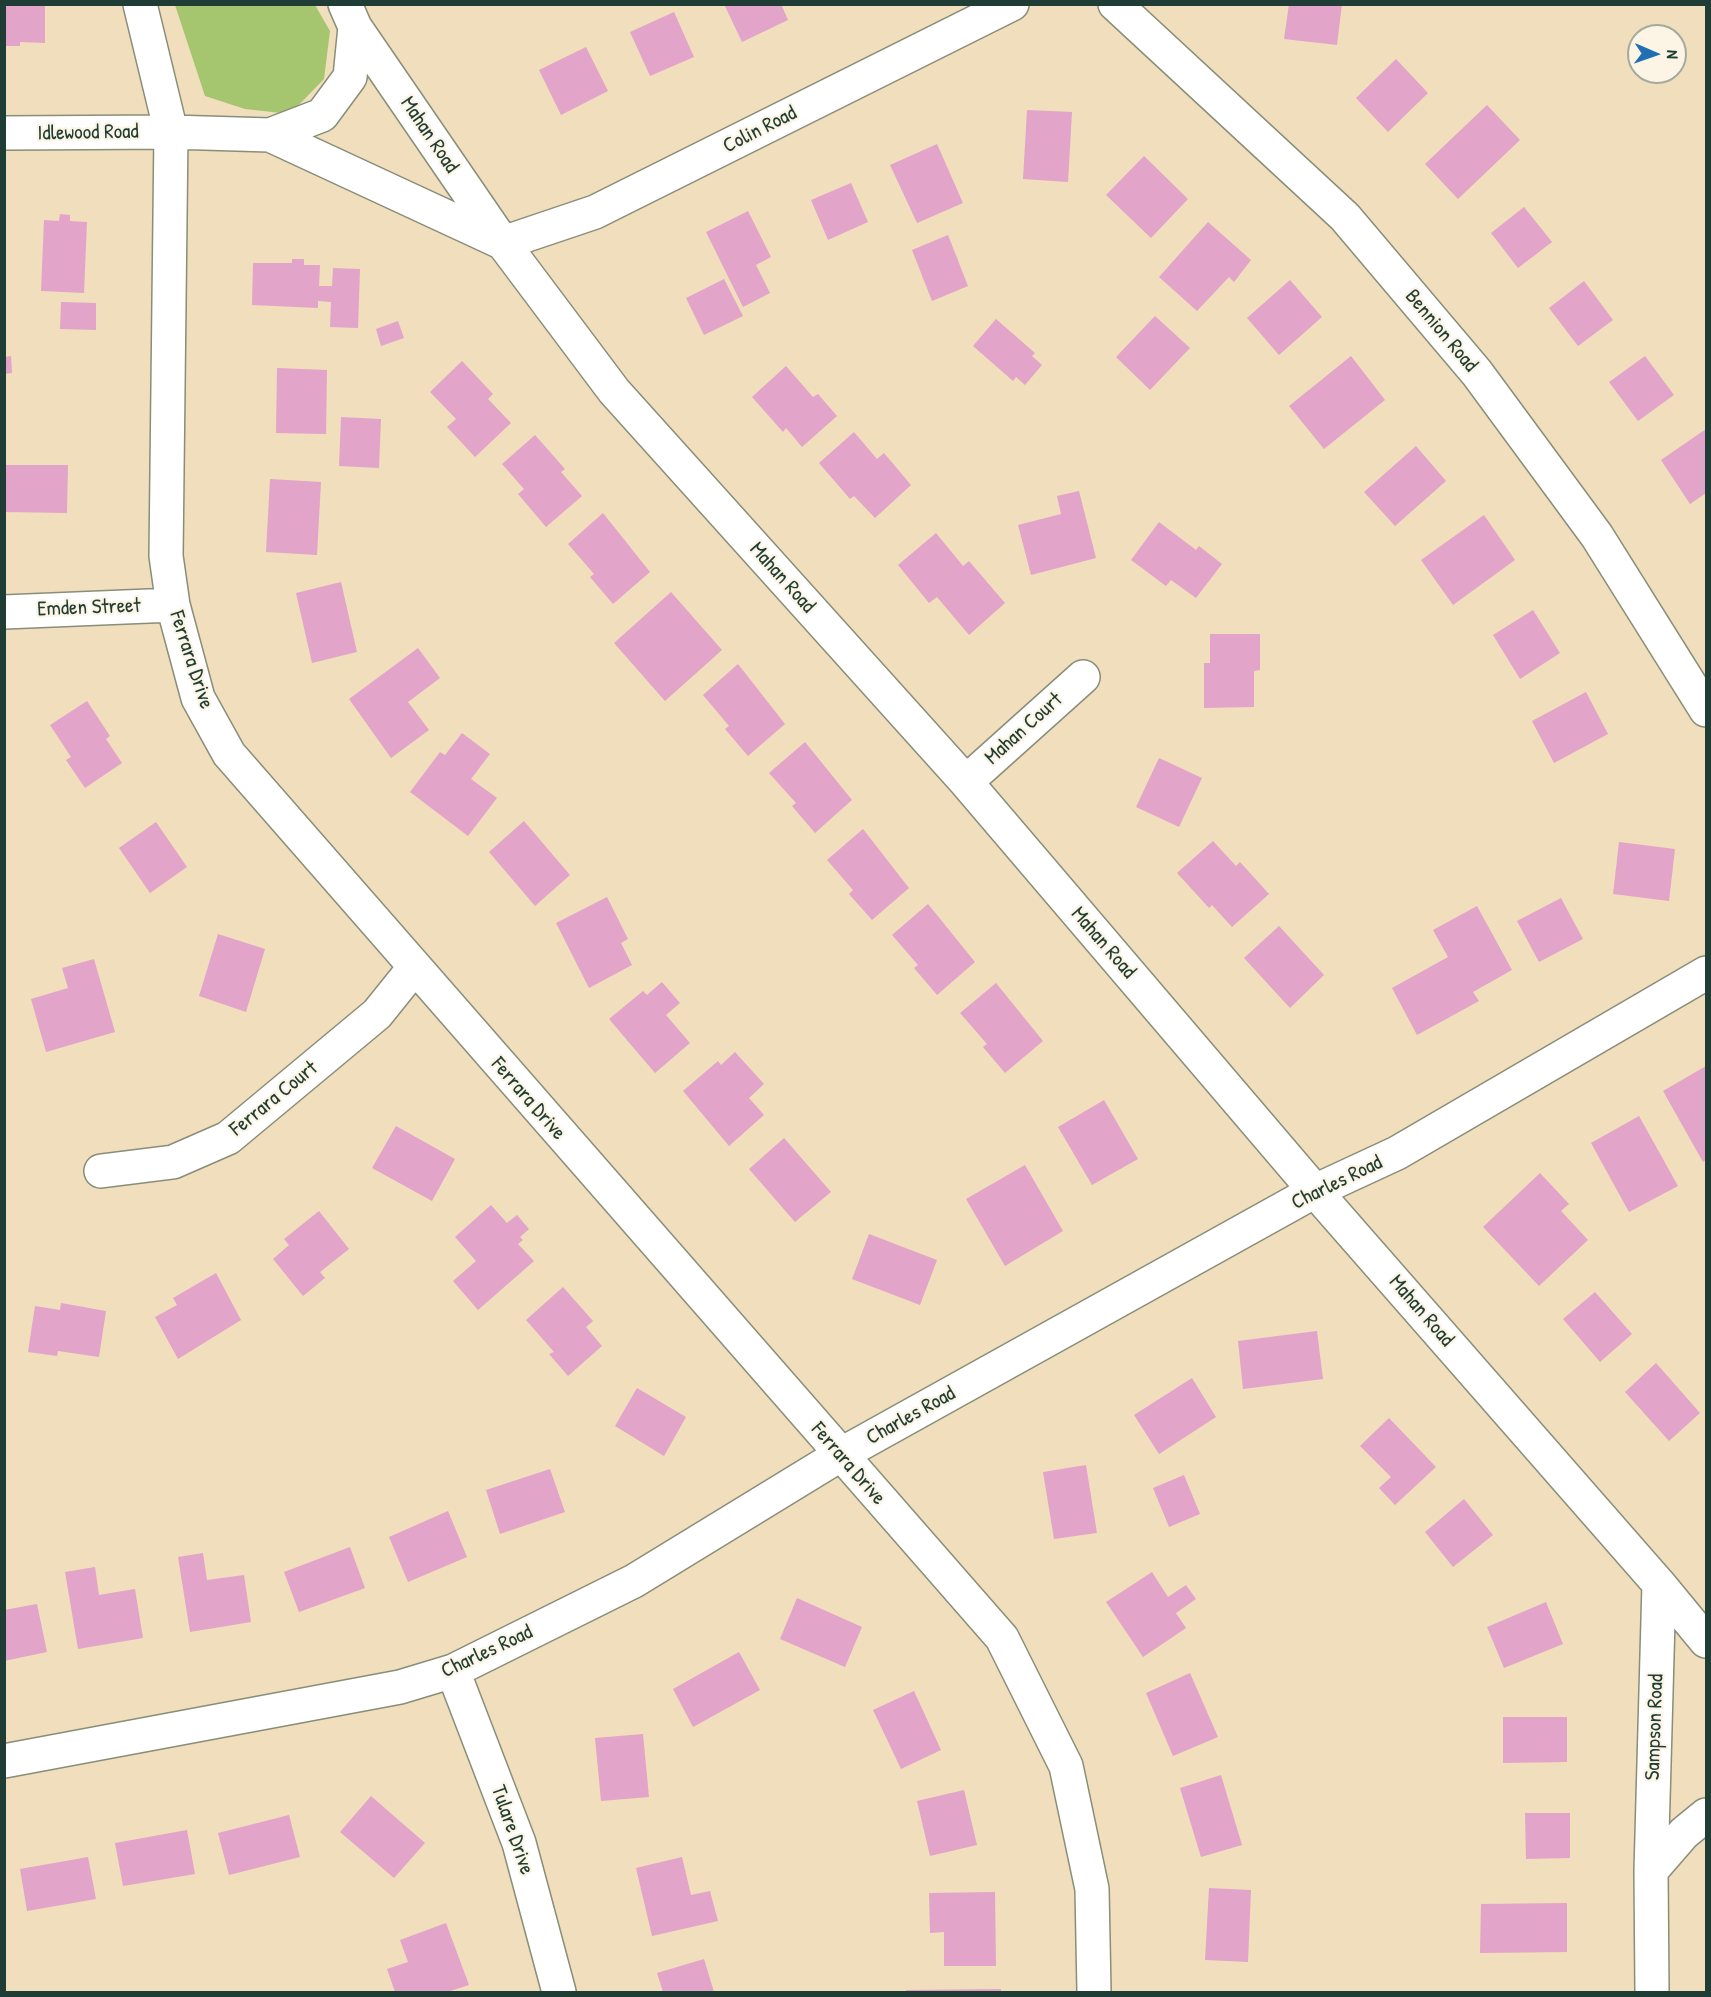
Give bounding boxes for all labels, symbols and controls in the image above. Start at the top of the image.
north arrow [1627,24,1687,84]
text: N [1662,50,1684,59]
street label: Mahan Road [394,92,464,178]
street label: Colin Road [719,101,801,159]
street label: Idlewood Road [37,120,139,146]
street label: Bennion Road [1399,285,1483,377]
street label: Mahan Road [744,537,820,619]
street label: Emden Street [37,594,141,622]
street label: Ferrara Drive [163,608,219,712]
street label: Mahan Court [980,688,1068,770]
street label: Mahan Road [1065,902,1141,984]
street label: Ferrara Drive [485,1053,571,1145]
street label: Ferrara Court [225,1056,323,1142]
street label: Charles Road [1287,1150,1387,1216]
street label: Mahan Road [1383,1270,1459,1352]
street label: Charles Road [862,1381,960,1451]
street label: Ferrara Drive [805,1418,891,1510]
street label: Charles Road [437,1620,537,1684]
street label: Sampson Road [1641,1673,1669,1781]
street label: Tulare Drive [485,1782,539,1878]

